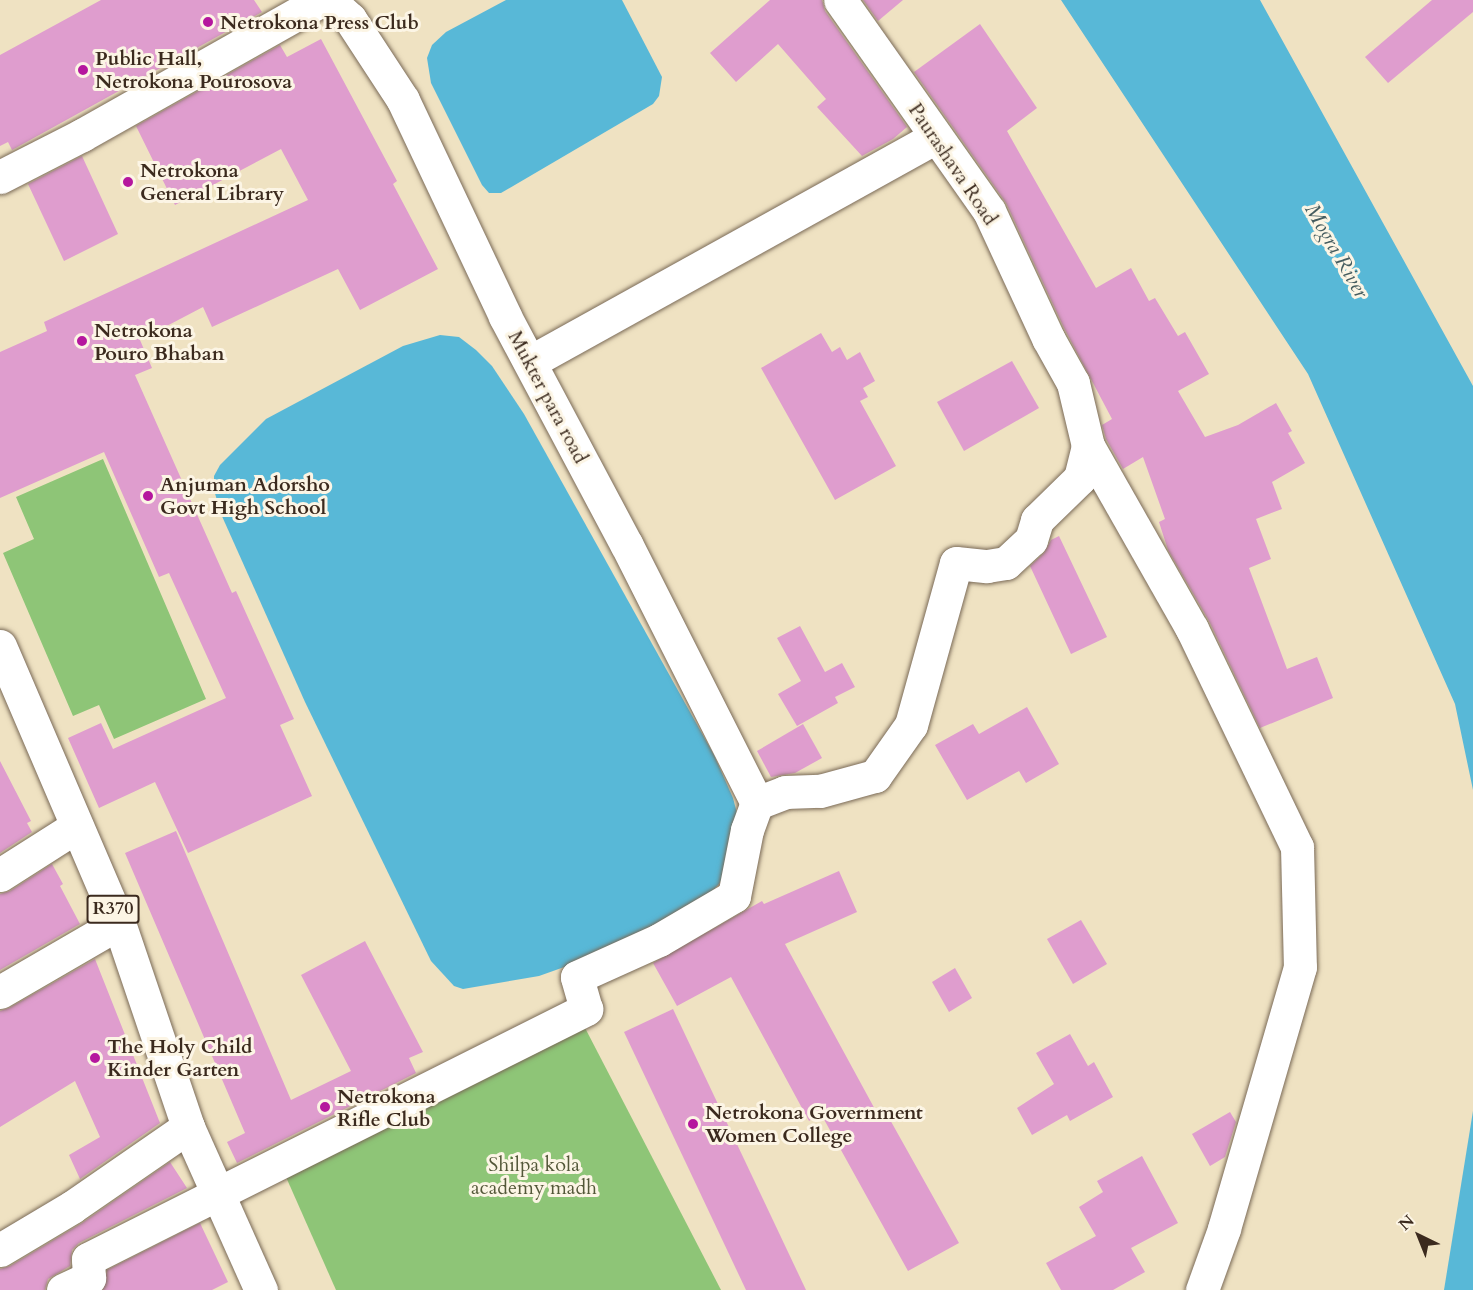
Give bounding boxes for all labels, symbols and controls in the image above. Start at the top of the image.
place label: Netrokona Press Club [220,10,419,34]
marker: Netrokona Press Club [201,15,215,29]
place label: Public Hall, Netrokona Pourosova [95,46,292,93]
marker: Public Hall, Netrokona Pourosova [76,63,90,77]
street label: Paurashava Road [903,99,1003,229]
place label: Netrokona General Library [140,158,284,205]
marker: Netrokona General Library [121,175,135,189]
water label: Mogra River [1299,199,1373,303]
place label: Netrokona Pouro Bhaban [94,318,225,365]
street label: Mukter para road [503,327,593,467]
marker: Netrokona Pouro Bhaban [75,334,89,348]
place label: Anjuman Adorsho Govt High School [160,472,330,519]
marker: Anjuman Adorsho Govt High School [141,489,155,503]
road number: R370 [86,894,140,924]
place label: The Holy Child Kinder Garten [107,1034,252,1081]
marker: The Holy Child Kinder Garten [88,1051,102,1065]
place label: Netrokona Rifle Club [337,1084,436,1131]
marker: Netrokona Rifle Club [318,1100,332,1114]
place label: Netrokona Government Women College [705,1100,923,1147]
marker: Netrokona Government Women College [686,1117,700,1131]
park label: Shilpa kola academy madh [471,1153,597,1200]
north arrow [1389,1206,1449,1266]
text: N [1394,1210,1419,1236]

